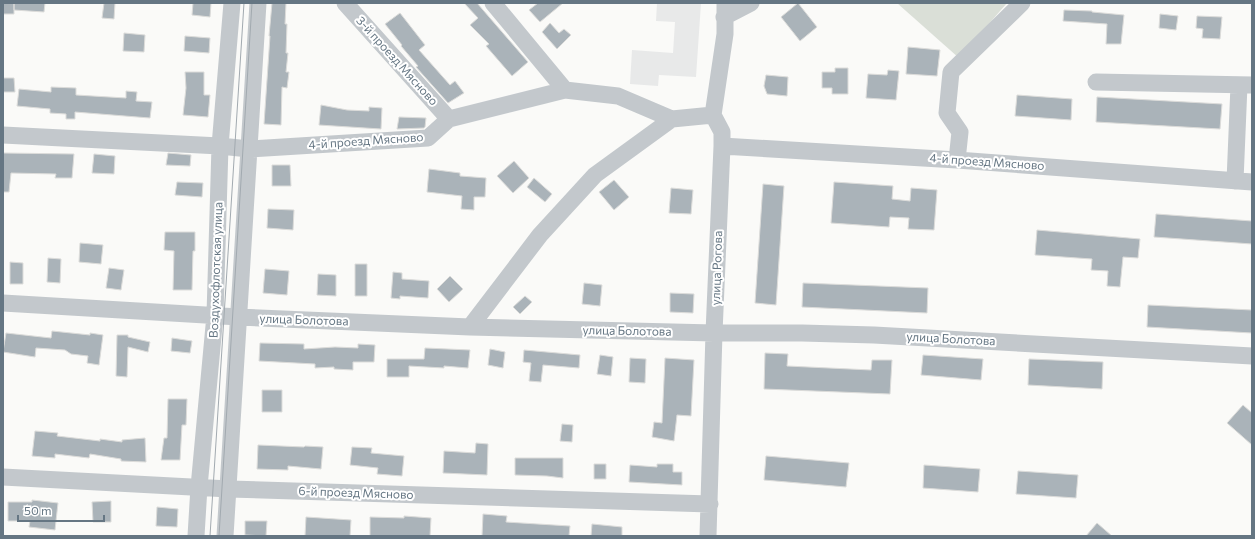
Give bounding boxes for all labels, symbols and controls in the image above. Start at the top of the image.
street label: 3-й проезд Мясново [354,13,441,108]
street label: 4-й проезд Мясново [308,129,424,151]
street label: 4-й проезд Мясново [929,150,1045,172]
street label: Воздухофлотская улица [206,202,224,338]
street label: улица Рогова [708,230,724,305]
street label: улица Болотова [259,310,349,328]
street label: улица Болотова [582,322,672,338]
street label: улица Болотова [906,329,996,347]
street label: 6-й проезд Мясново [298,483,414,501]
scale bar [18,497,104,523]
text: 50 m [24,503,52,517]

